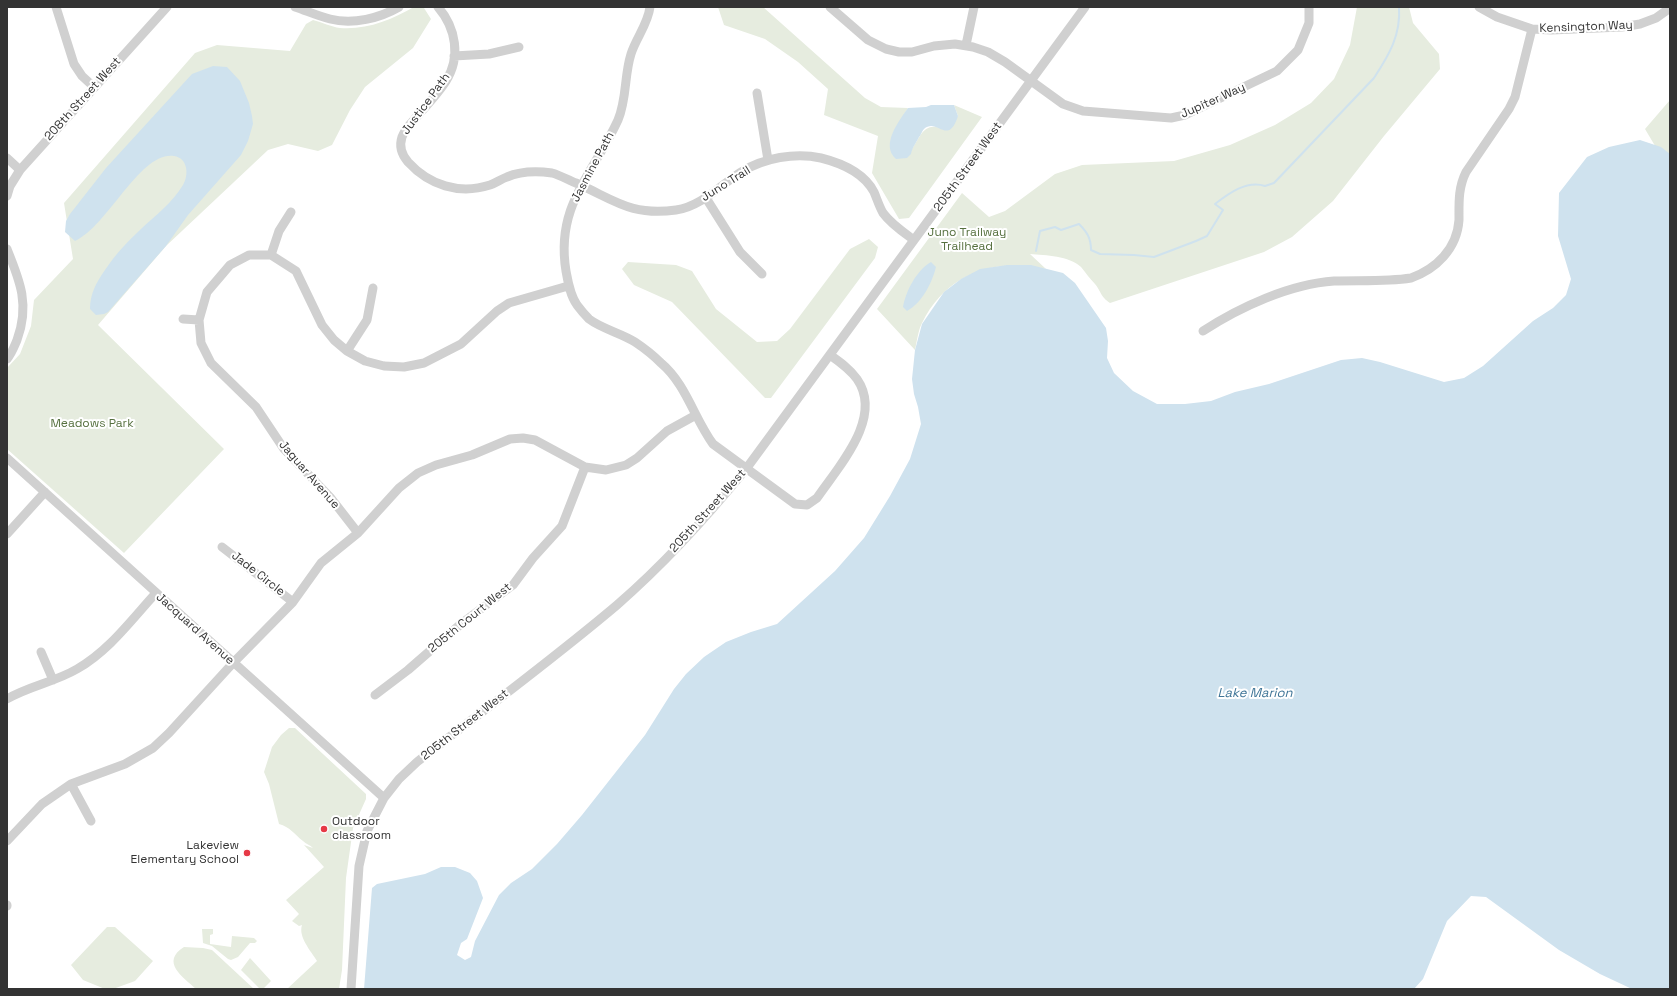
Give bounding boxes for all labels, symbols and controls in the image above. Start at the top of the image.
street label: Kensington Way [1539,18,1633,36]
street label: 208th Street West [42,54,124,144]
street label: Justice Path [399,70,453,138]
street label: Jupiter Way [1178,80,1248,122]
street label: 205th Street West [931,119,1005,215]
street label: Jasmine Path [569,130,617,204]
street label: Juno Trail [699,163,753,205]
park label: Juno Trailway Trailhead [928,226,1006,254]
park label: Meadows Park [50,417,134,431]
street label: Jaguar Avenue [276,438,342,512]
street label: 205th Street West [667,466,749,556]
street label: Jade Circle [228,549,288,599]
street label: 205th Court West [426,580,514,656]
street label: Jacquard Avenue [153,590,237,668]
water label: Lake Marion [1217,685,1293,701]
street label: 205th Street West [418,686,512,764]
place label: Outdoor classroom [332,815,391,843]
marker: Outdoor classroom [319,824,329,834]
place label: Lakeview Elementary School [131,839,239,867]
marker: Lakeview Elementary School [242,848,252,858]

